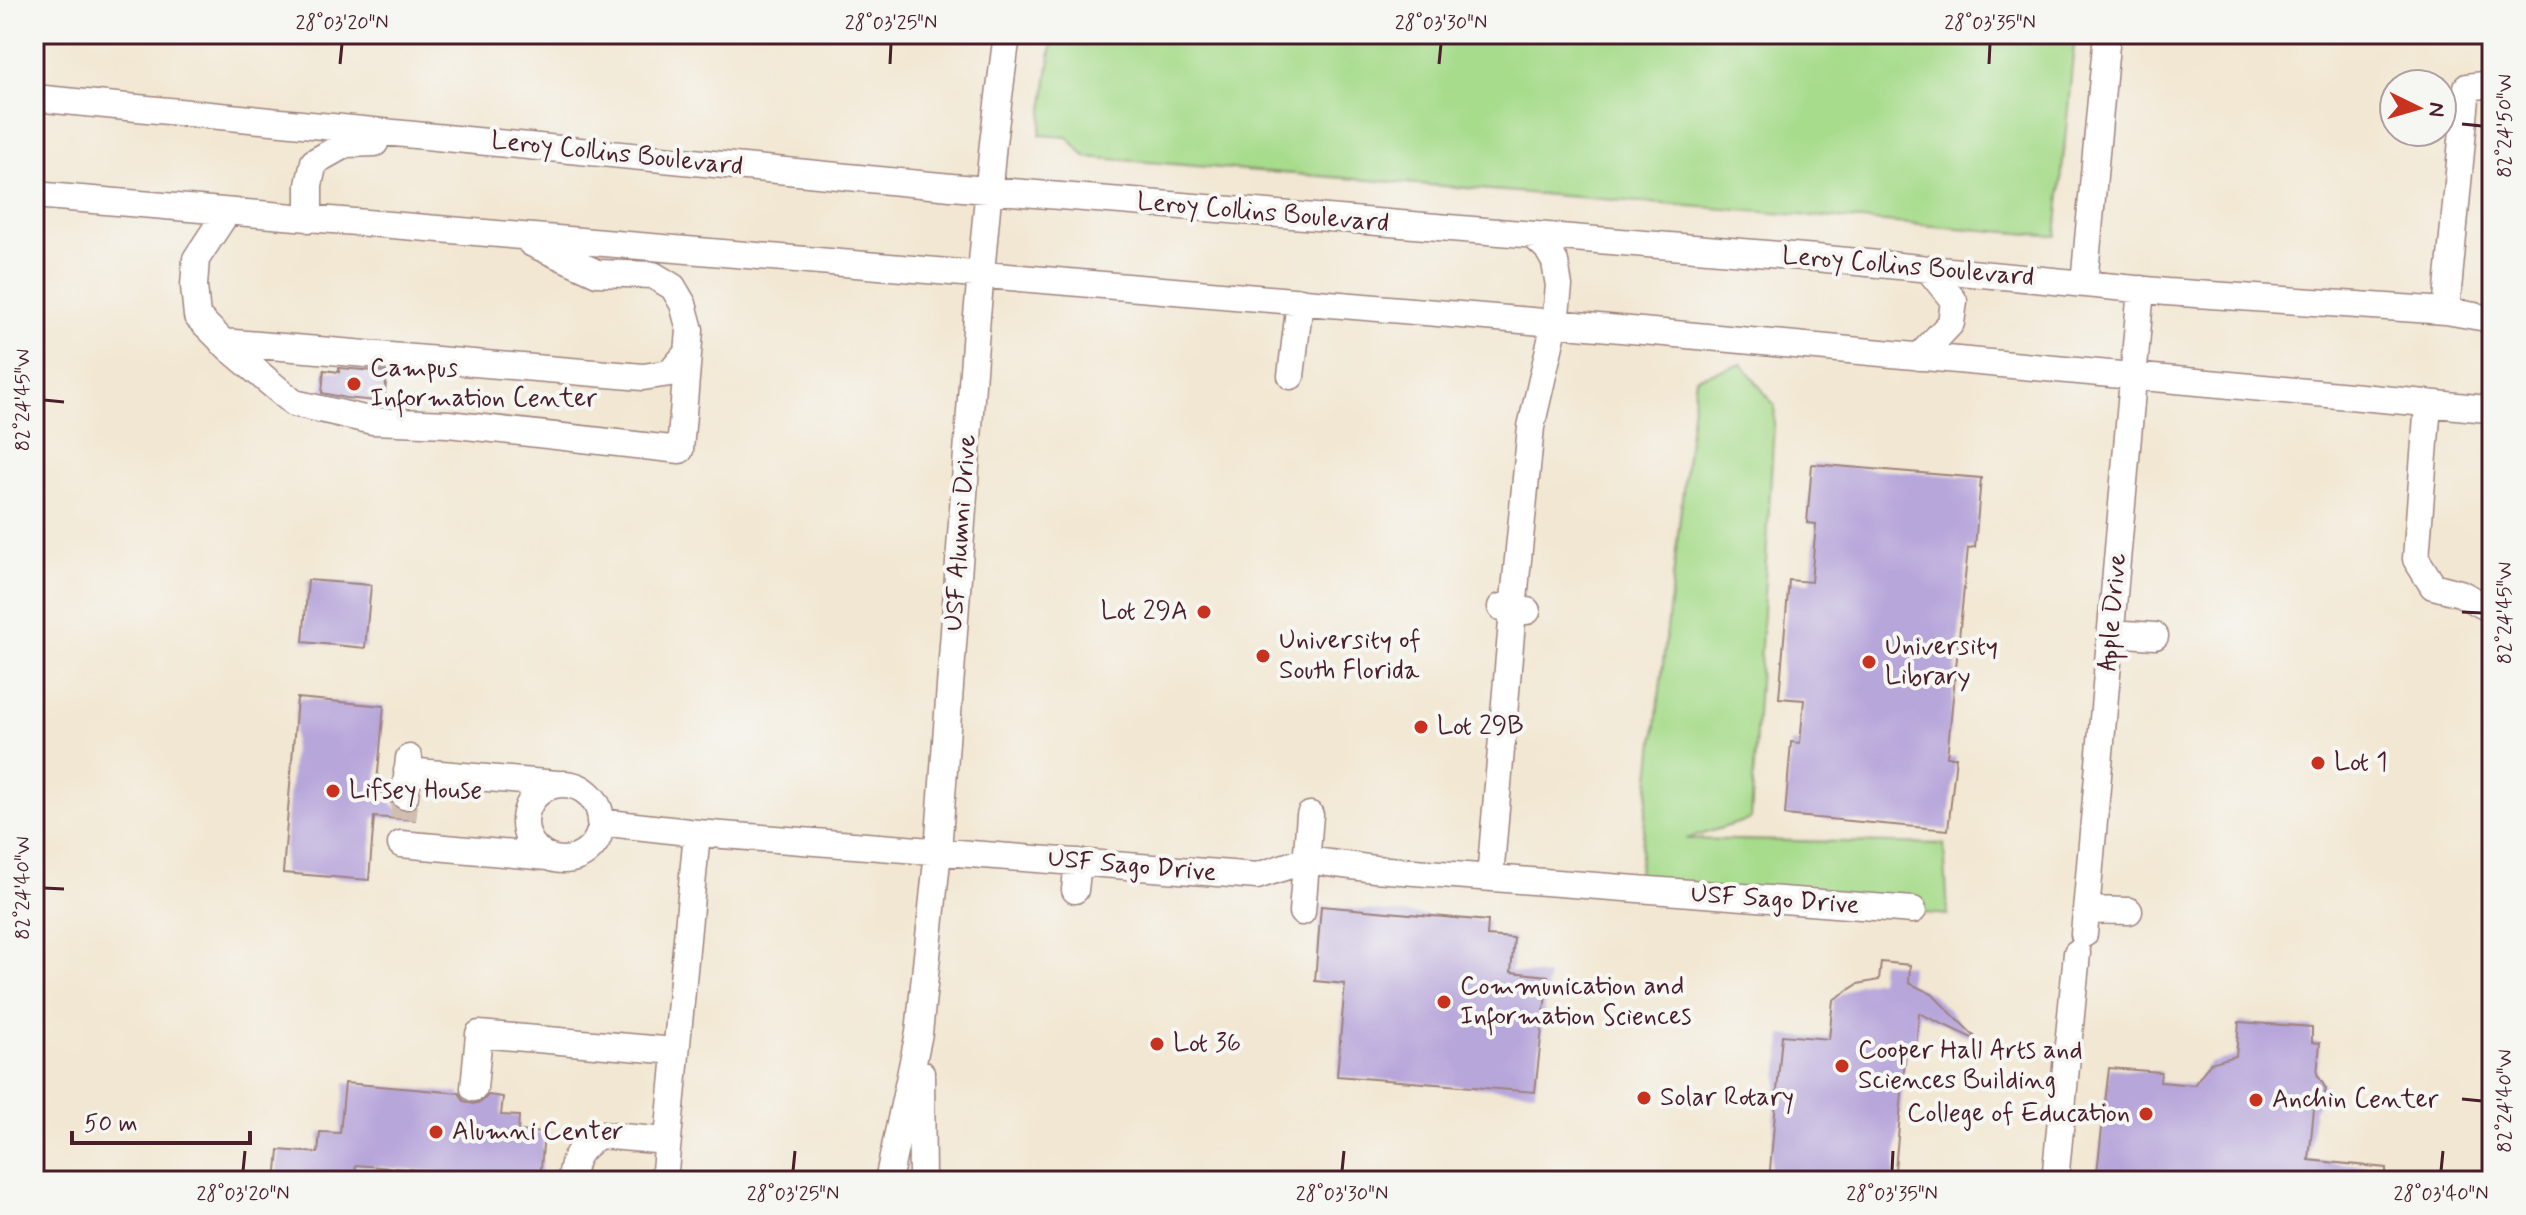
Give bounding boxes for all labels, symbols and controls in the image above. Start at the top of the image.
text: 28°03'20"N [295,10,389,37]
text: 28°03'25"N [845,10,937,37]
text: 28°03'30"N [1395,10,1487,37]
text: 28°03'35"N [1944,10,2036,37]
north arrow [2378,68,2458,148]
text: 82°24'50"W [2492,74,2519,178]
text: N [2421,101,2451,118]
street label: Leroy Collins Boulevard [490,124,744,184]
street label: Leroy Collins Boulevard [1136,185,1390,241]
street label: Leroy Collins Boulevard [1781,239,2035,295]
text: 82°24'45"W [10,349,37,451]
place label: Campus Information Center [370,352,597,418]
marker: Campus Information Center [345,375,363,393]
street label: USF Alumni Drive [937,433,985,633]
street label: Apple Drive [2091,552,2138,673]
text: 82°24'45"W [2492,562,2519,664]
place label: Lot 29A [1101,595,1188,629]
marker: Lot 29A [1195,603,1213,621]
place label: University of South Florida [1279,624,1421,688]
place label: University Library [1885,630,1998,694]
marker: University of South Florida [1254,647,1272,665]
marker: University Library [1860,653,1878,671]
place label: Lot 29B [1437,710,1524,744]
marker: Lot 29B [1412,718,1430,736]
place label: Lot 1 [2334,746,2388,780]
marker: Lot 1 [2309,754,2327,772]
place label: Lifsey House [349,774,482,808]
marker: Lifsey House [324,782,342,800]
text: 82°24'40"W [10,836,37,940]
street label: USF Sago Drive [1046,842,1218,890]
street label: USF Sago Drive [1689,877,1861,923]
place label: Communication and Information Sciences [1460,970,1691,1036]
marker: Communication and Information Sciences [1435,993,1453,1011]
place label: Lot 36 [1173,1027,1241,1061]
place label: Cooper Hall Arts and Sciences Building [1858,1034,2083,1098]
marker: Lot 36 [1148,1035,1166,1053]
text: 82°24'40"W [2492,1049,2519,1153]
marker: Cooper Hall Arts and Sciences Building [1833,1057,1851,1075]
place label: Solar Rotary [1660,1081,1794,1115]
place label: Anchin Center [2272,1083,2439,1117]
marker: Solar Rotary [1635,1089,1653,1107]
marker: Anchin Center [2247,1091,2265,1109]
scale bar [72,1095,250,1145]
place label: College of Education [1907,1097,2130,1131]
marker: College of Education [2137,1105,2155,1123]
text: 50 m [84,1109,138,1140]
place label: Alumni Center [452,1115,624,1149]
marker: Alumni Center [427,1123,445,1141]
text: 28°03'20"N [196,1181,290,1208]
text: 28°03'25"N [747,1181,839,1208]
text: 28°03'30"N [1296,1181,1388,1208]
text: 28°03'35"N [1846,1181,1938,1208]
text: 28°03'40"N [2393,1181,2489,1208]

